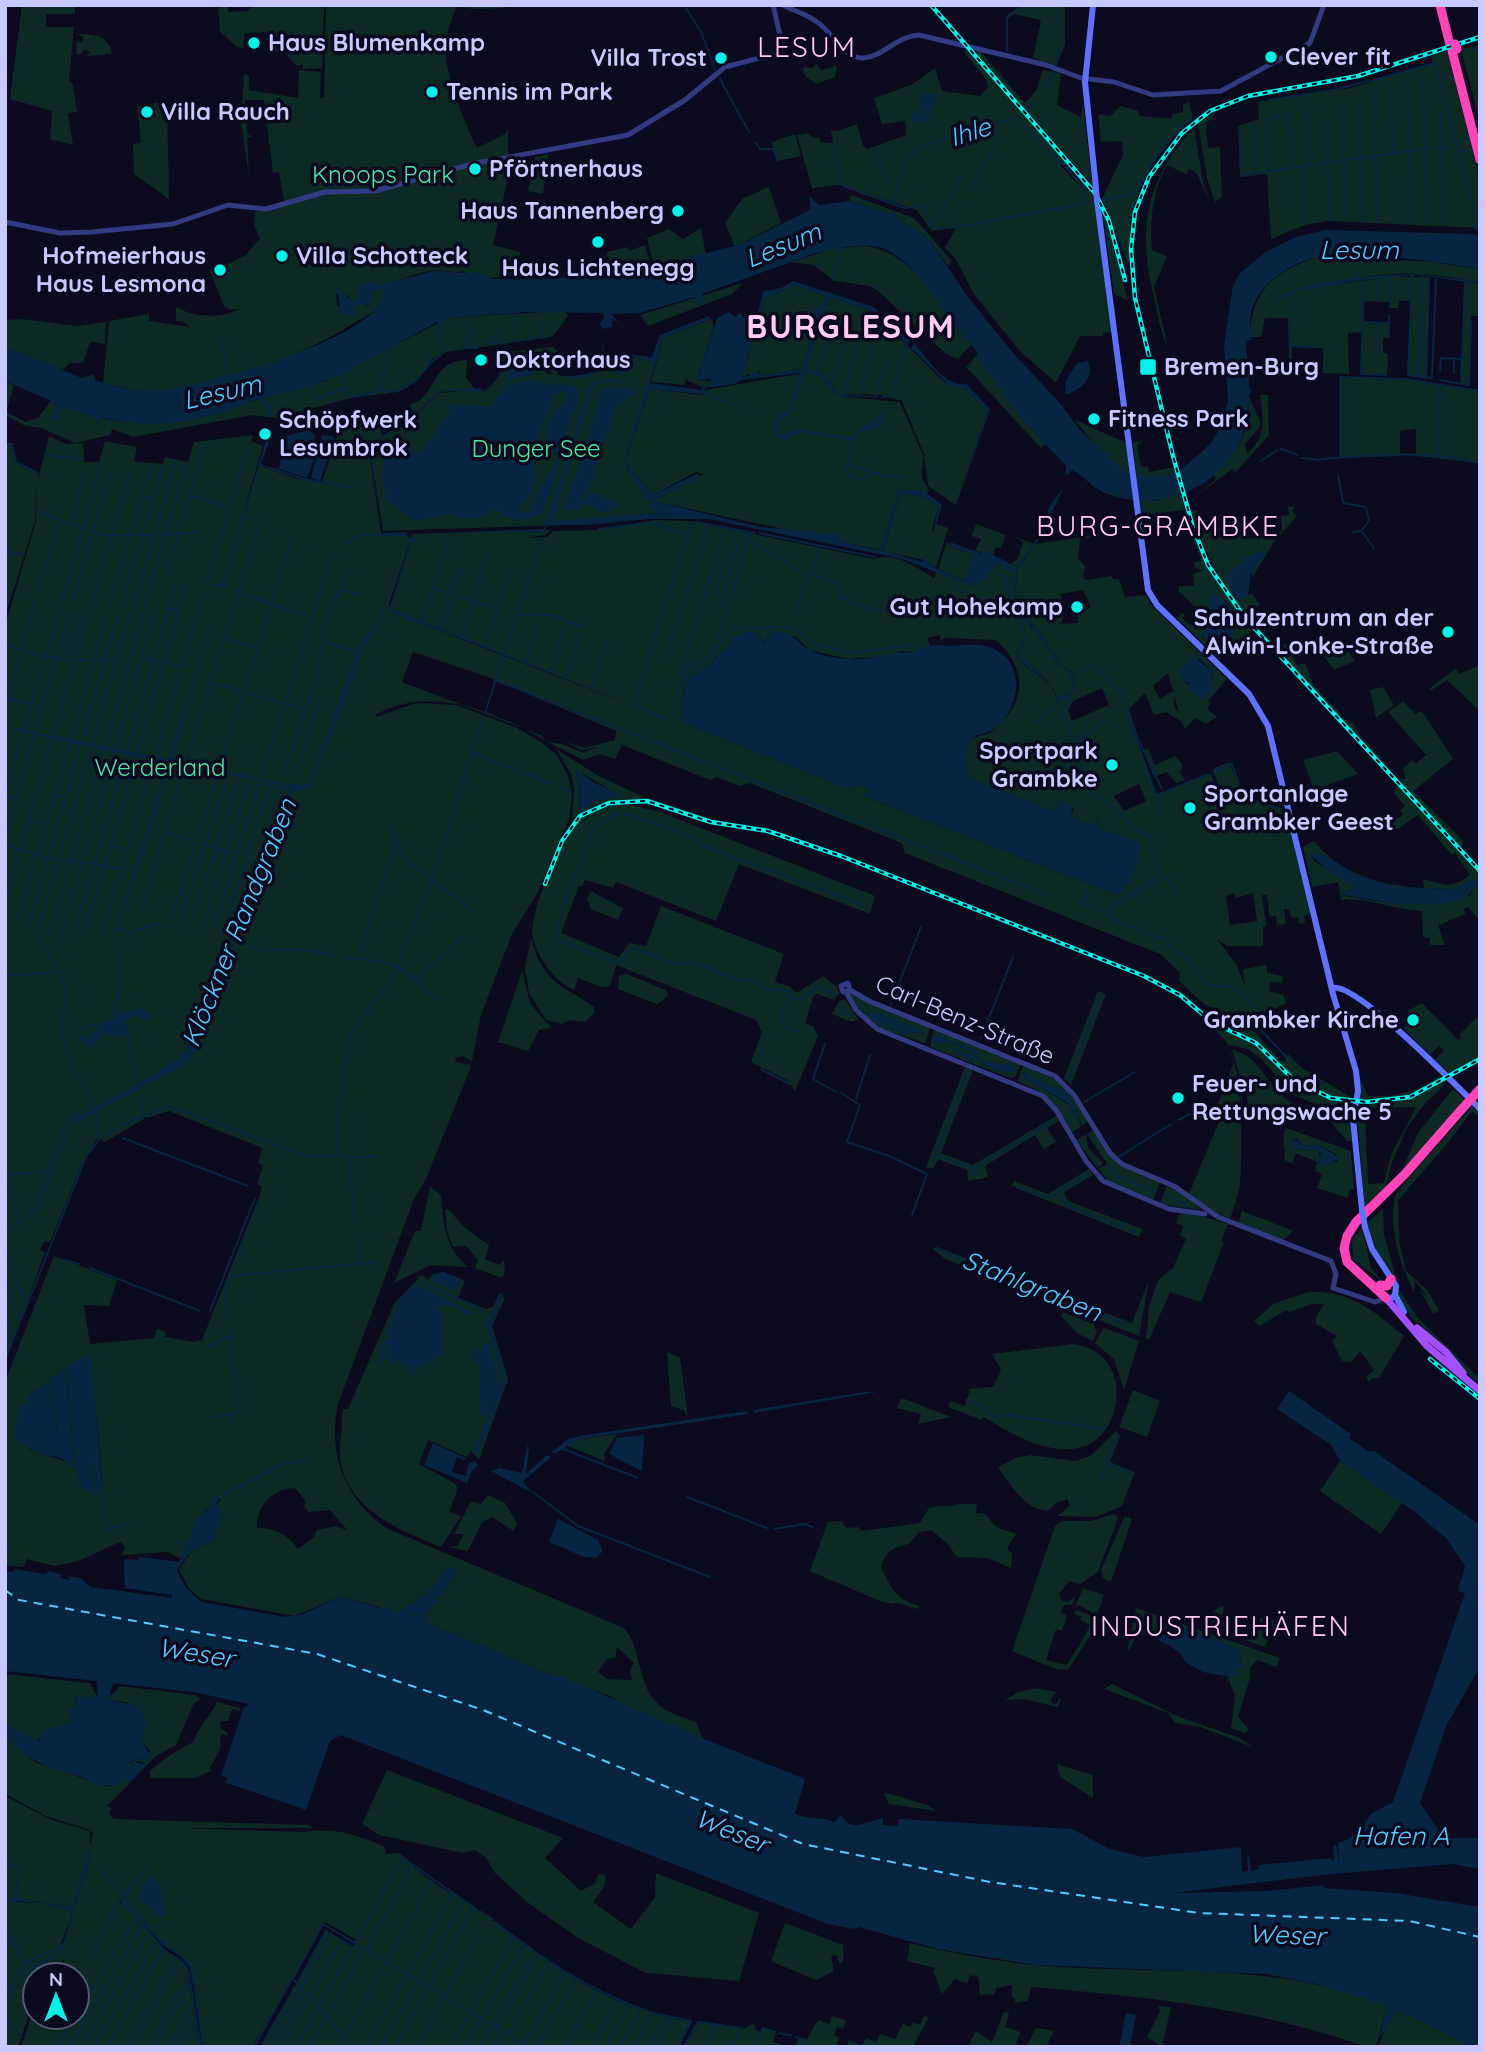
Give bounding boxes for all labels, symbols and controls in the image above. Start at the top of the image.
place label: Haus Blumenkamp [268,27,485,57]
district label: LESUM [757,29,857,64]
marker: Haus Blumenkamp [246,35,262,51]
place label: Clever fit [1285,41,1391,71]
place label: Villa Trost [590,42,707,72]
marker: Clever fit [1263,49,1279,65]
marker: Villa Trost [713,50,729,66]
place label: Tennis im Park [446,76,613,106]
marker: Tennis im Park [424,84,440,100]
place label: Villa Rauch [161,96,290,126]
marker: Villa Rauch [139,104,155,120]
water label: Ihle [945,109,996,154]
place label: Pförtnerhaus [489,153,643,183]
park label: Knoops Park [312,159,454,189]
marker: Pförtnerhaus [467,161,483,177]
place label: Haus Tannenberg [460,195,664,225]
marker: Haus Tannenberg [670,203,686,219]
water label: Lesum [740,214,827,275]
water label: Lesum [1319,233,1400,266]
marker: Haus Lichtenegg [590,234,606,250]
place label: Hofmeierhaus Haus Lesmona [36,240,206,298]
place label: Villa Schotteck [296,240,468,270]
marker: Villa Schotteck [274,248,290,264]
place label: Haus Lichtenegg [502,252,694,282]
marker: Hofmeierhaus Haus Lesmona [212,262,228,278]
district label: BURGLESUM [746,306,956,346]
place label: Doktorhaus [495,344,631,374]
place label: Bremen-Burg [1164,351,1319,381]
marker: Doktorhaus [473,352,489,368]
marker: Bremen-Burg [1138,357,1158,377]
water label: Lesum [180,366,265,417]
place label: Fitness Park [1108,403,1249,433]
place label: Schöpfwerk Lesumbrok [279,404,417,462]
marker: Fitness Park [1086,411,1102,427]
marker: Schöpfwerk Lesumbrok [257,426,273,442]
park label: Dunger See [471,433,601,463]
district label: BURG-GRAMBKE [1036,508,1280,543]
place label: Gut Hohekamp [889,591,1063,621]
marker: Gut Hohekamp [1069,599,1085,615]
place label: Schulzentrum an der Alwin-Lonke-Straße [1194,602,1434,660]
marker: Schulzentrum an der Alwin-Lonke-Straße [1440,624,1456,640]
place label: Sportpark Grambke [979,735,1098,793]
park label: Werderland [95,752,225,782]
marker: Sportpark Grambke [1104,757,1120,773]
place label: Sportanlage Grambker Geest [1204,778,1394,836]
water label: Klöckner Randgraben [174,793,304,1052]
marker: Sportanlage Grambker Geest [1182,800,1198,816]
street label: Carl-Benz-Straße [871,968,1059,1070]
place label: Grambker Kirche [1203,1004,1399,1034]
marker: Grambker Kirche [1405,1012,1421,1028]
place label: Feuer- und Rettungswache 5 [1192,1068,1392,1126]
marker: Feuer- und Rettungswache 5 [1170,1090,1186,1106]
water label: Stahlgraben [958,1243,1107,1329]
district label: INDUSTRIEHÄFEN [1091,1608,1351,1643]
water label: Weser [156,1630,239,1675]
water label: Weser [691,1801,777,1861]
water label: Hafen A [1353,1819,1449,1852]
water label: Weser [1248,1917,1329,1952]
north arrow [21,1961,91,2031]
text: N [49,1967,63,1991]

